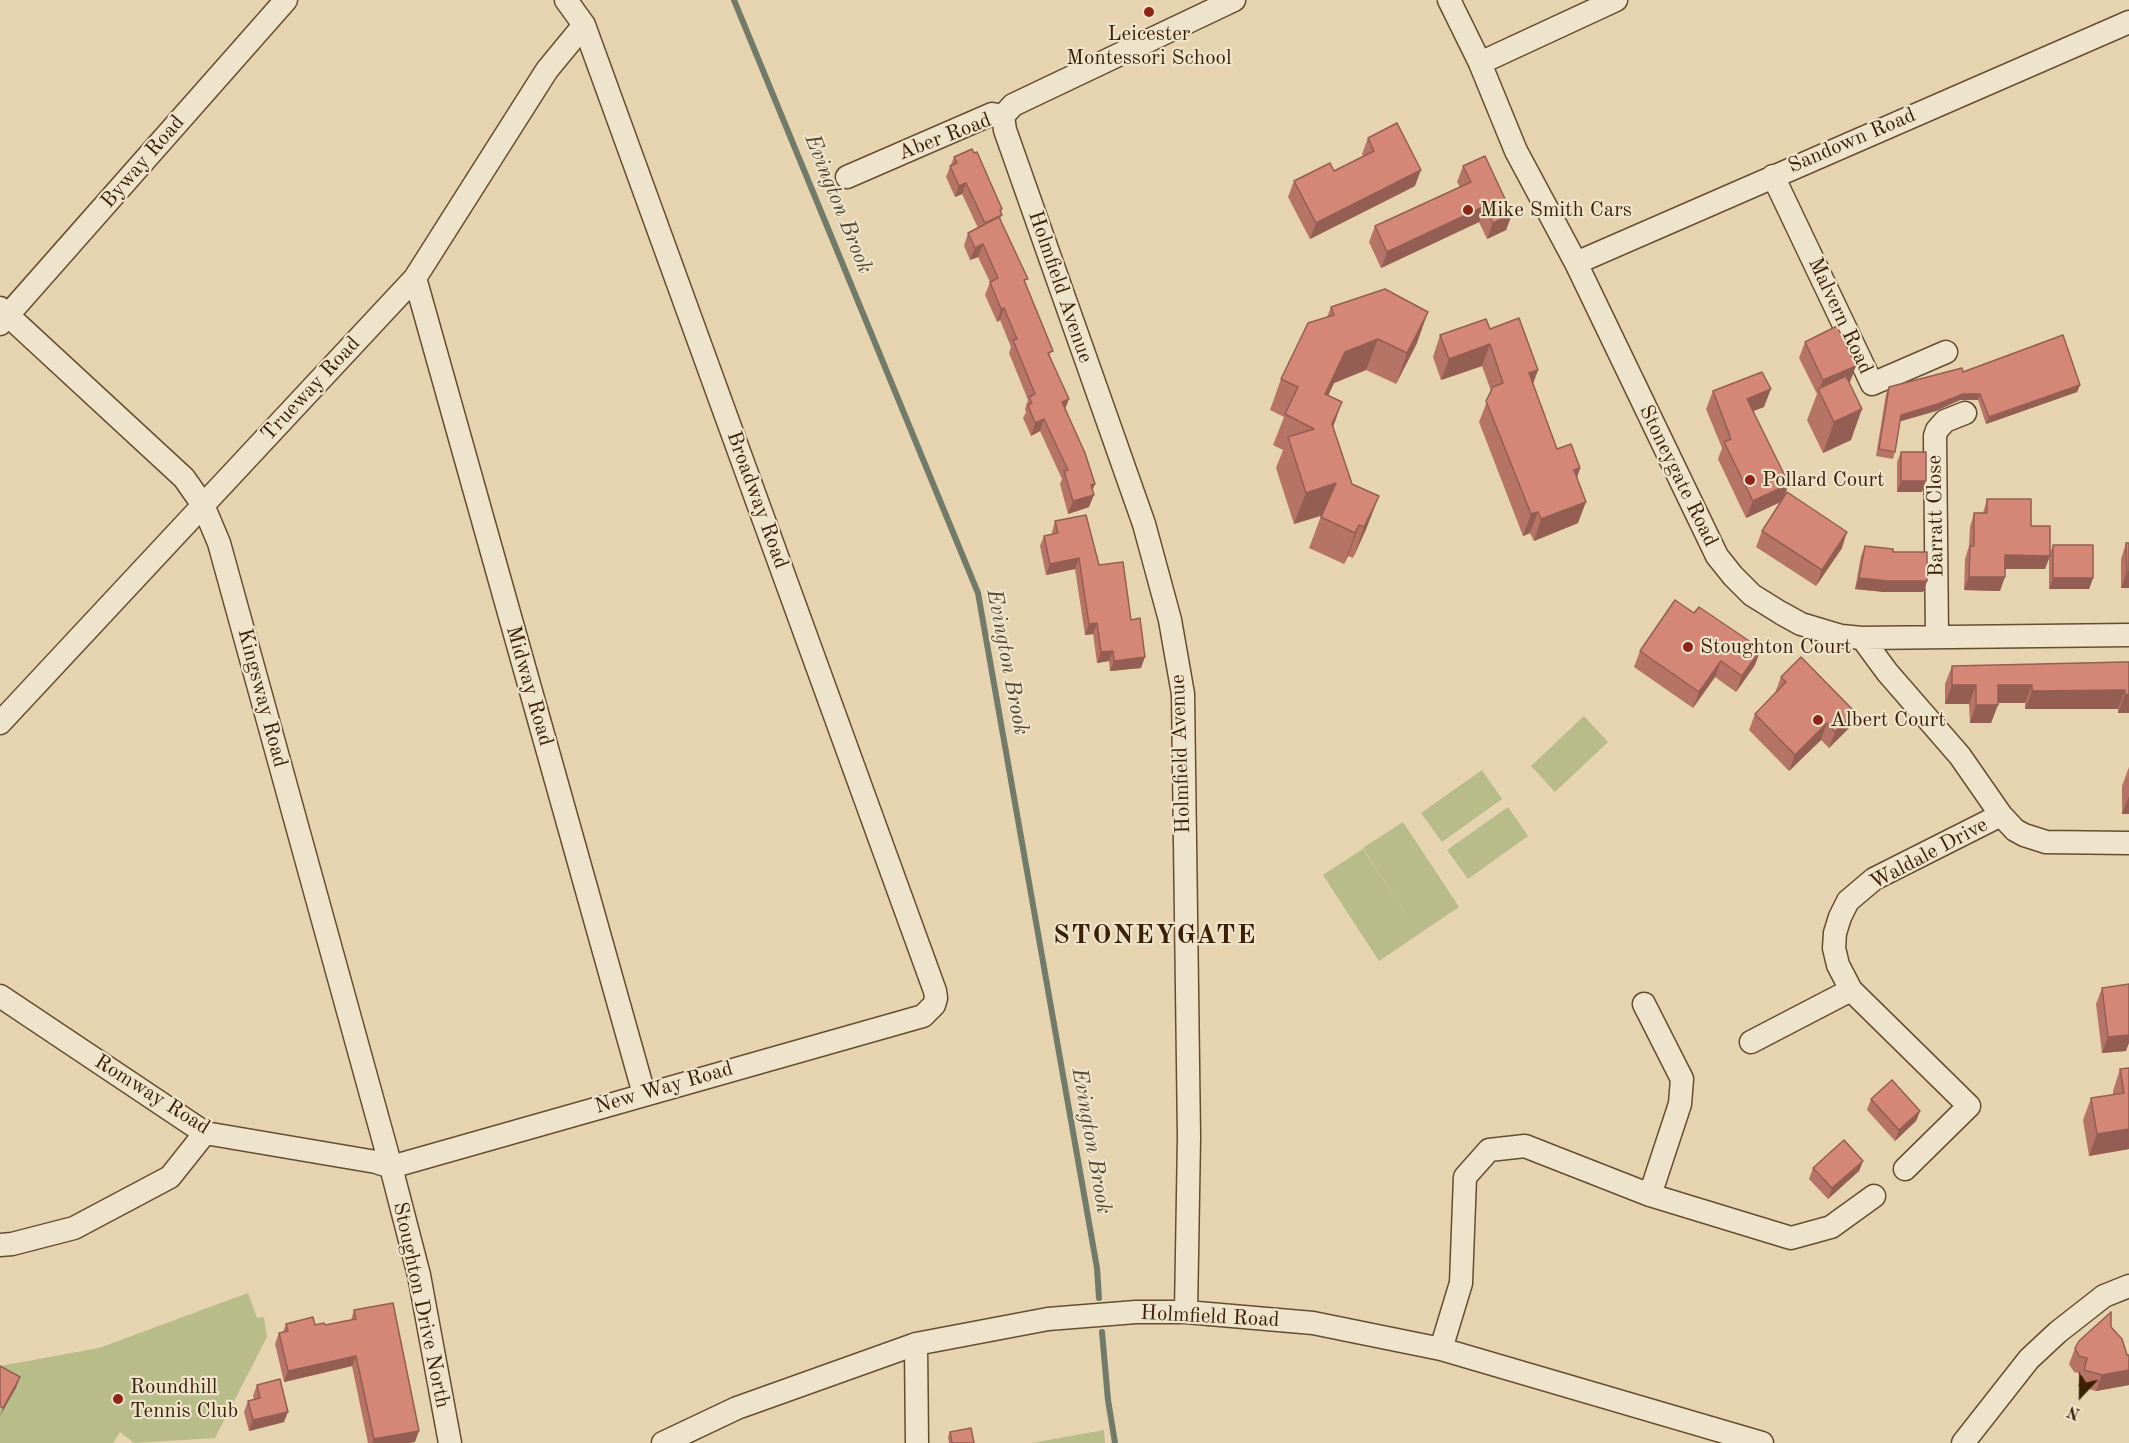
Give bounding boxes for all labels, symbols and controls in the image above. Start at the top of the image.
marker: Leicester Montessori School [1142,5,1156,19]
place label: Leicester Montessori School [1066,21,1232,71]
street label: Sandown Road [1784,103,1920,179]
street label: Aber Road [895,108,995,166]
street label: Byway Road [96,110,190,214]
water label: Evington Brook [798,130,878,278]
place label: Mike Smith Cars [1480,197,1632,223]
marker: Mike Smith Cars [1461,203,1475,217]
street label: Holmfield Avenue [1022,208,1098,366]
street label: Malvern Road [1802,254,1878,378]
street label: Trueway Road [256,331,366,447]
street label: Stoneygate Road [1633,401,1723,551]
street label: Broadway Road [720,428,794,572]
street label: Barratt Close [1922,455,1950,577]
place label: Pollard Court [1762,467,1884,493]
marker: Pollard Court [1743,473,1757,487]
water label: Evington Brook [980,587,1034,737]
street label: Midway Road [500,623,558,749]
street label: Kingsway Road [231,626,293,770]
place label: Stoughton Court [1700,634,1851,660]
marker: Stoughton Court [1681,640,1695,654]
street label: Holmfield Avenue [1166,674,1196,834]
place label: Albert Court [1830,707,1946,733]
marker: Albert Court [1811,713,1825,727]
street label: Waldale Drive [1866,812,1992,896]
district label: STONEYGATE [1053,920,1257,952]
street label: Romway Road [90,1049,214,1141]
street label: New Way Road [592,1056,736,1120]
water label: Evington Brook [1065,1066,1117,1216]
street label: Stoughton Drive North [387,1200,455,1410]
street label: Holmfield Road [1140,1301,1280,1333]
north arrow [2051,1365,2111,1425]
place label: Roundhill Tennis Club [130,1374,238,1424]
marker: Roundhill Tennis Club [111,1392,125,1406]
text: N [2066,1402,2083,1421]

